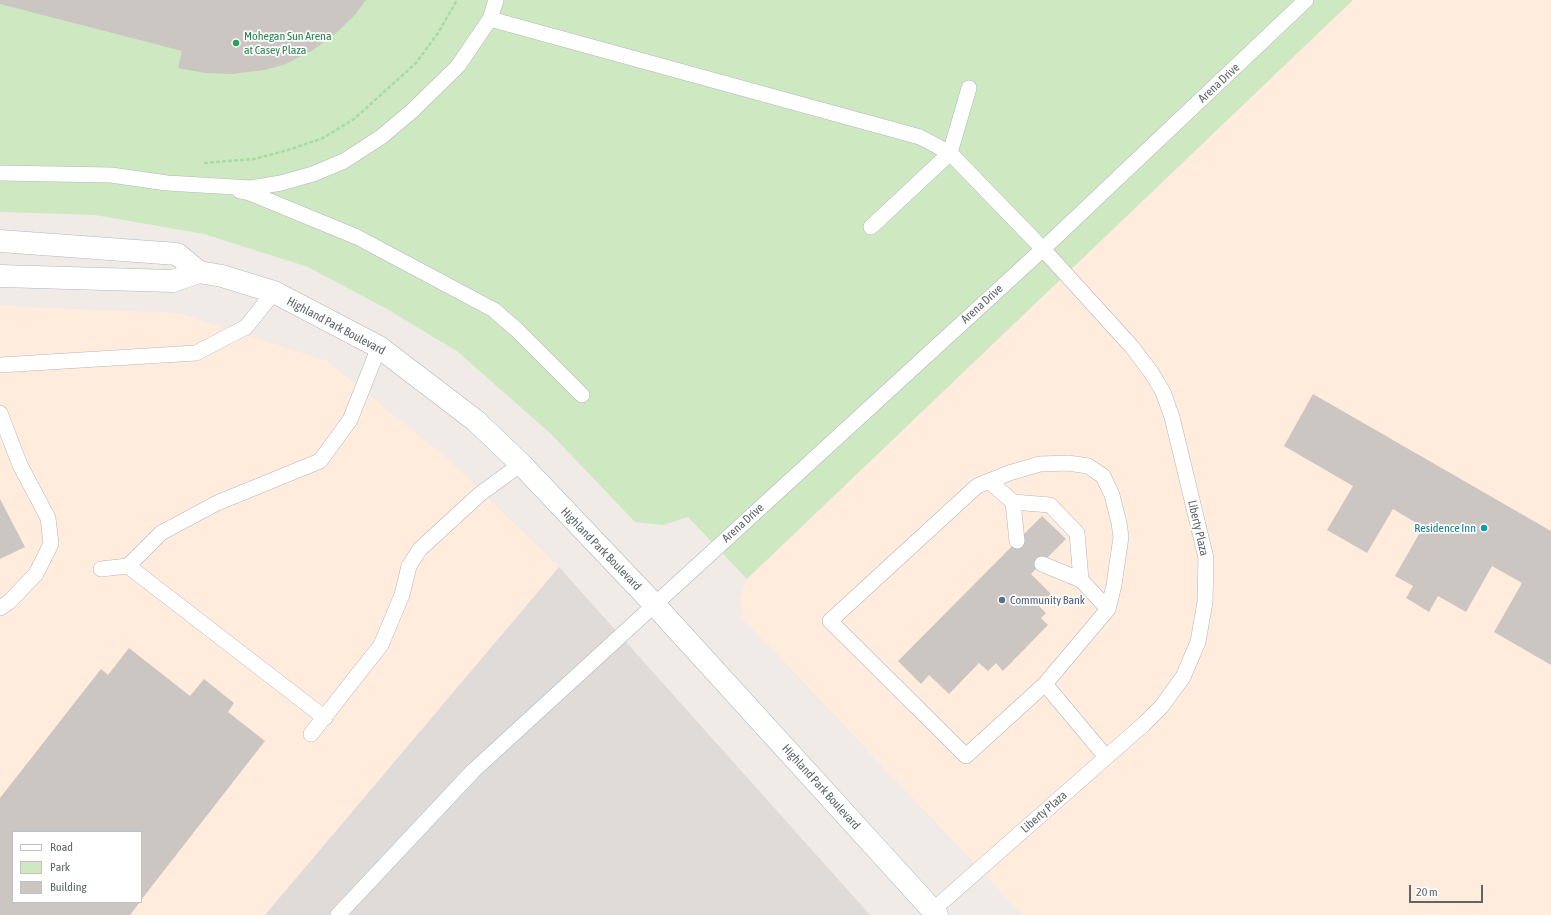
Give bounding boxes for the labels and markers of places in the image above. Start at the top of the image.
place label: Mohegan Sun Arena at Casey Plaza [244,29,331,57]
marker: Mohegan Sun Arena at Casey Plaza [231,38,241,48]
place label: Residence Inn [1414,521,1476,535]
marker: Residence Inn [1479,523,1489,533]
place label: Community Bank [1010,593,1085,607]
marker: Community Bank [997,595,1007,605]

